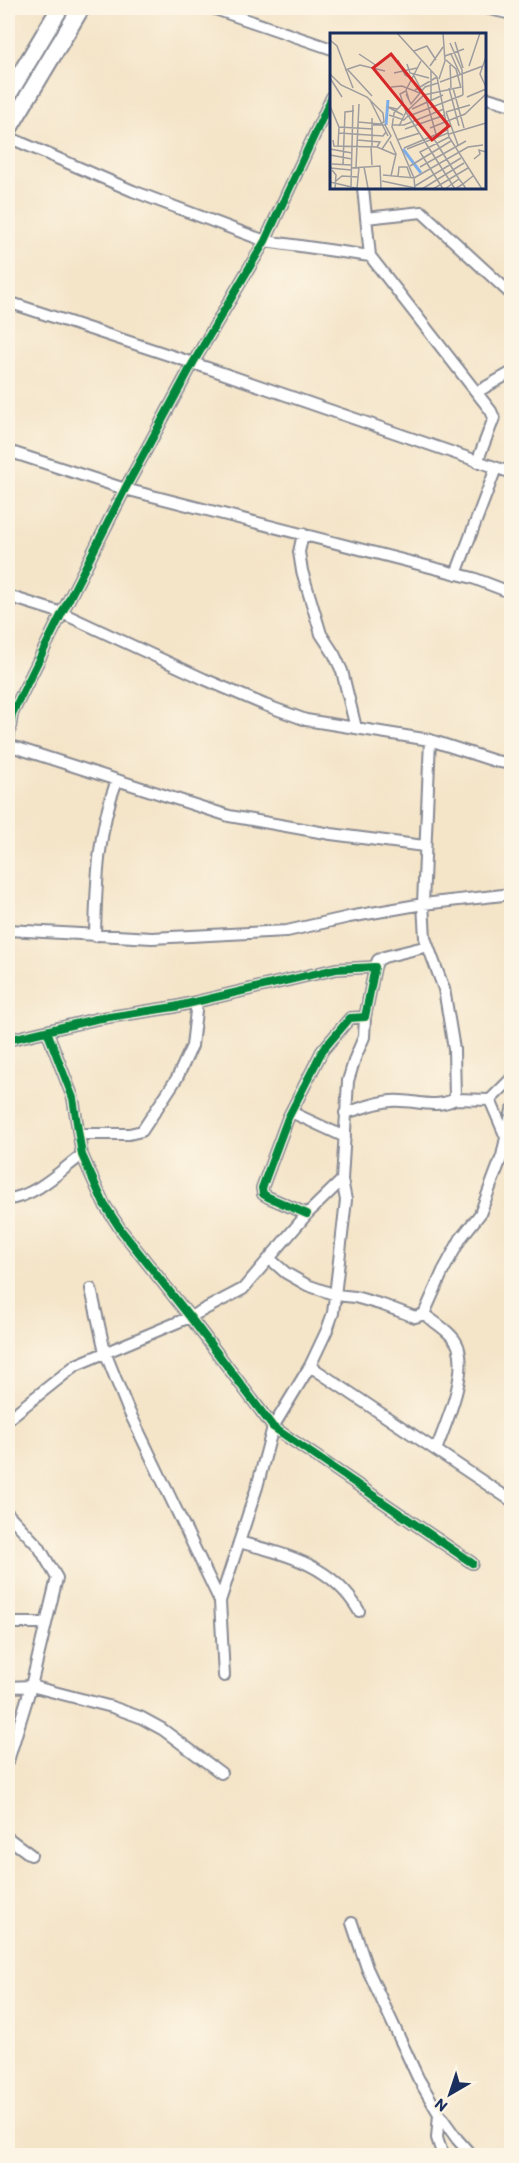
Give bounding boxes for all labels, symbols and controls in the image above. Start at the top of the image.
inset map [330,33,486,189]
north arrow [420,2064,480,2124]
text: N [431,2094,451,2116]

